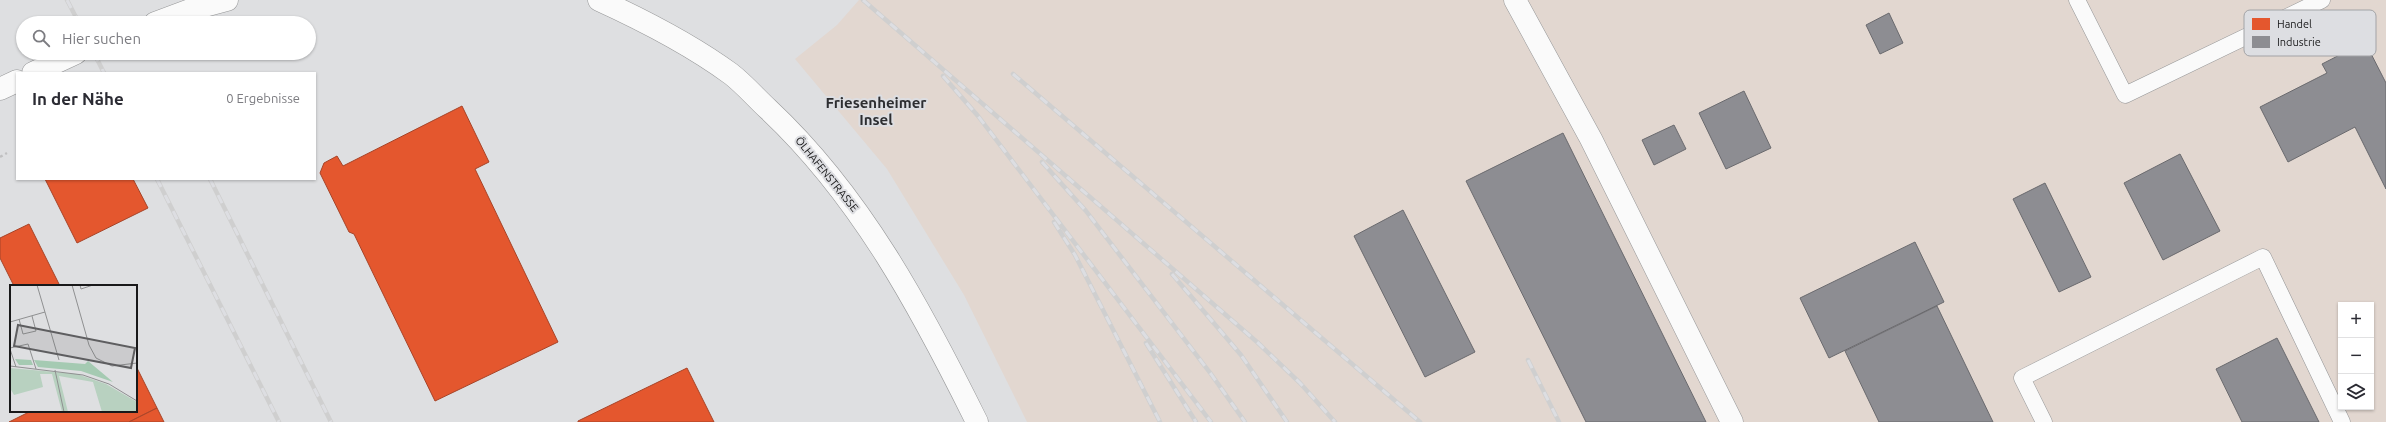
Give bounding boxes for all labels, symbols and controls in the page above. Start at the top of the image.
legend [2244,10,2376,56]
search box [16,16,316,60]
text: Handel [2277,18,2312,30]
icon: search [30,27,52,49]
text: Hier suchen [62,30,141,47]
text: Industrie [2277,36,2321,48]
text: In der Nähe [32,89,124,108]
text: 0 Ergebnisse [226,91,300,105]
district label: Friesenheimer Insel [826,94,927,128]
street label: ÖLHAFENSTRASSE [793,134,861,214]
inset map [10,285,137,412]
map controls [2338,302,2374,410]
button: + [2338,302,2374,338]
button: − [2338,338,2374,374]
button: layers [2338,374,2374,410]

